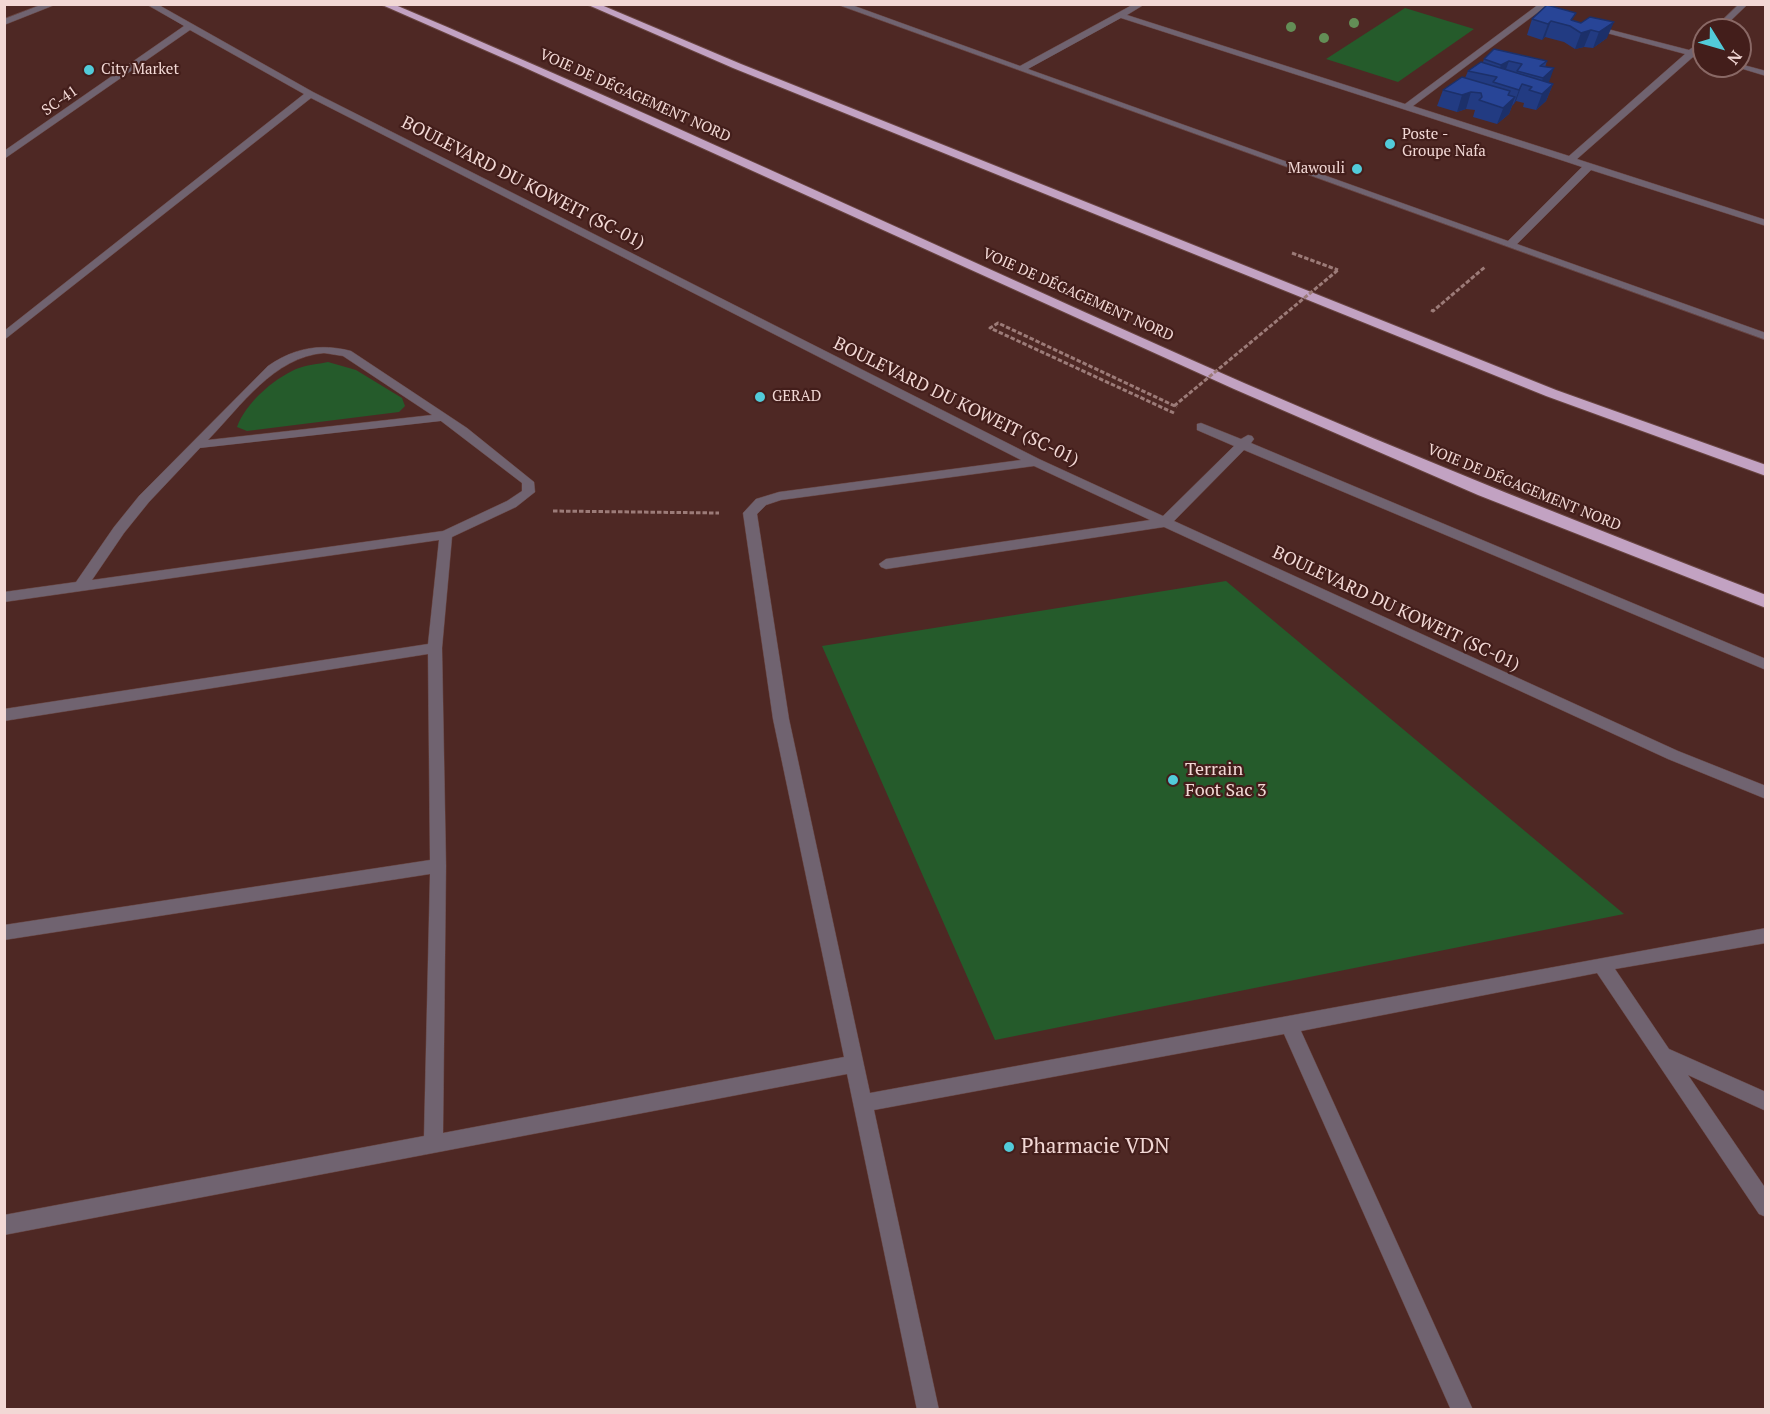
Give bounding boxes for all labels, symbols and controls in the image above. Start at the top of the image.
north arrow [1692,18,1752,78]
street label: VOIE DE DÉGAGEMENT NORD [537,46,733,146]
text: N [1722,46,1747,69]
place label: City Market [101,61,179,79]
marker: City Market [82,63,96,77]
street label: SC-41 [39,82,81,120]
street label: BOULEVARD DU KOWEIT (SC-01) [398,112,648,254]
place label: Poste - Groupe Nafa [1402,126,1486,161]
marker: Poste - Groupe Nafa [1383,137,1397,151]
place label: Mawouli [1288,160,1345,178]
marker: Mawouli [1350,162,1364,176]
street label: VOIE DE DÉGAGEMENT NORD [980,245,1176,345]
street label: BOULEVARD DU KOWEIT (SC-01) [830,333,1082,471]
place label: GERAD [772,388,821,406]
marker: GERAD [753,390,767,404]
street label: VOIE DE DÉGAGEMENT NORD [1424,441,1624,535]
street label: BOULEVARD DU KOWEIT (SC-01) [1269,542,1523,676]
place label: Terrain Foot Sac 3 [1185,759,1267,802]
marker: Terrain Foot Sac 3 [1166,773,1180,787]
place label: Pharmacie VDN [1021,1134,1170,1160]
marker: Pharmacie VDN [1002,1140,1016,1154]

